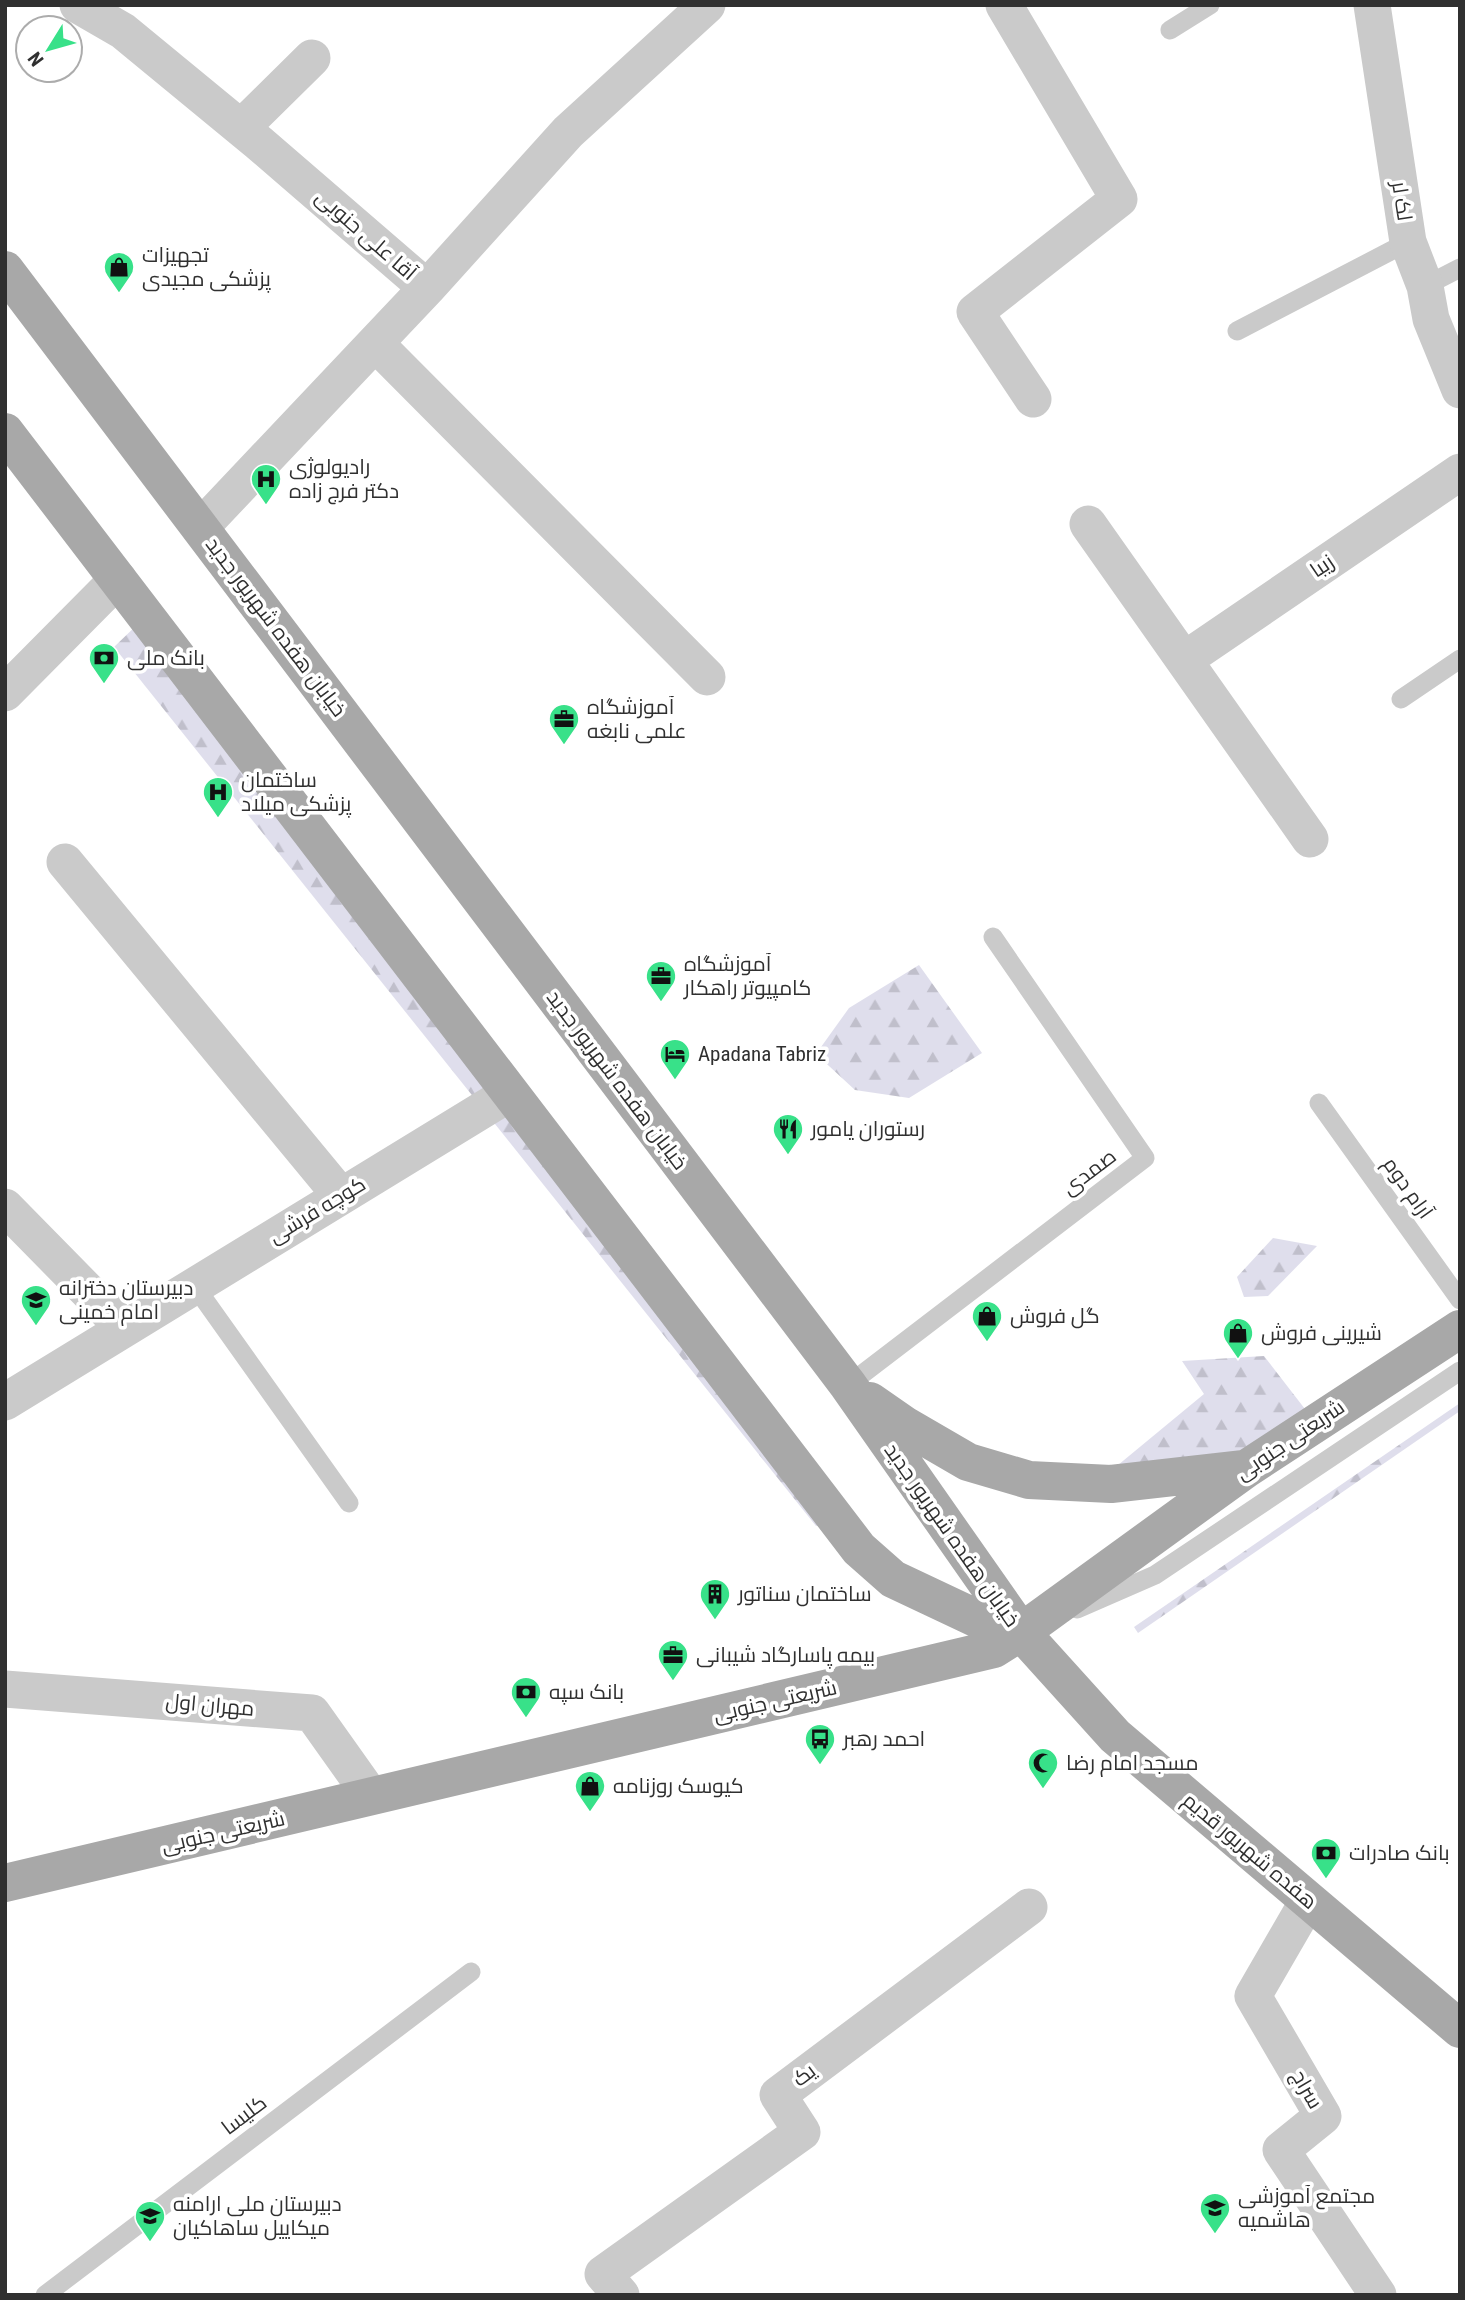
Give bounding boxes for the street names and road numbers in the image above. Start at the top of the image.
street label: لک لر [1387,178,1417,223]
street label: آقا علی جنوبی [310,185,422,286]
street label: خیابان هفده شهریور جدید [200,533,351,722]
street label: زیبا [1306,549,1338,583]
street label: خیابان هفده شهریور جدید [541,986,692,1175]
street label: صمدی [1057,1144,1121,1201]
street label: آرام دوم [1377,1153,1438,1225]
street label: کوچه فرشی [264,1172,371,1250]
street label: شریعتی جنوبی [1231,1395,1349,1486]
street label: خیابان هفده شهریور جدید [879,1439,1024,1632]
street label: شریعتی جنوبی [711,1675,839,1728]
street label: مهران اول [164,1689,255,1722]
street label: هفده شهریور قدیم [1177,1788,1322,1916]
street label: شریعتی جنوبی [159,1806,287,1859]
street label: یک [788,2058,821,2091]
street label: سراج [1285,2065,1328,2114]
street label: کلیسا [217,2090,271,2140]

